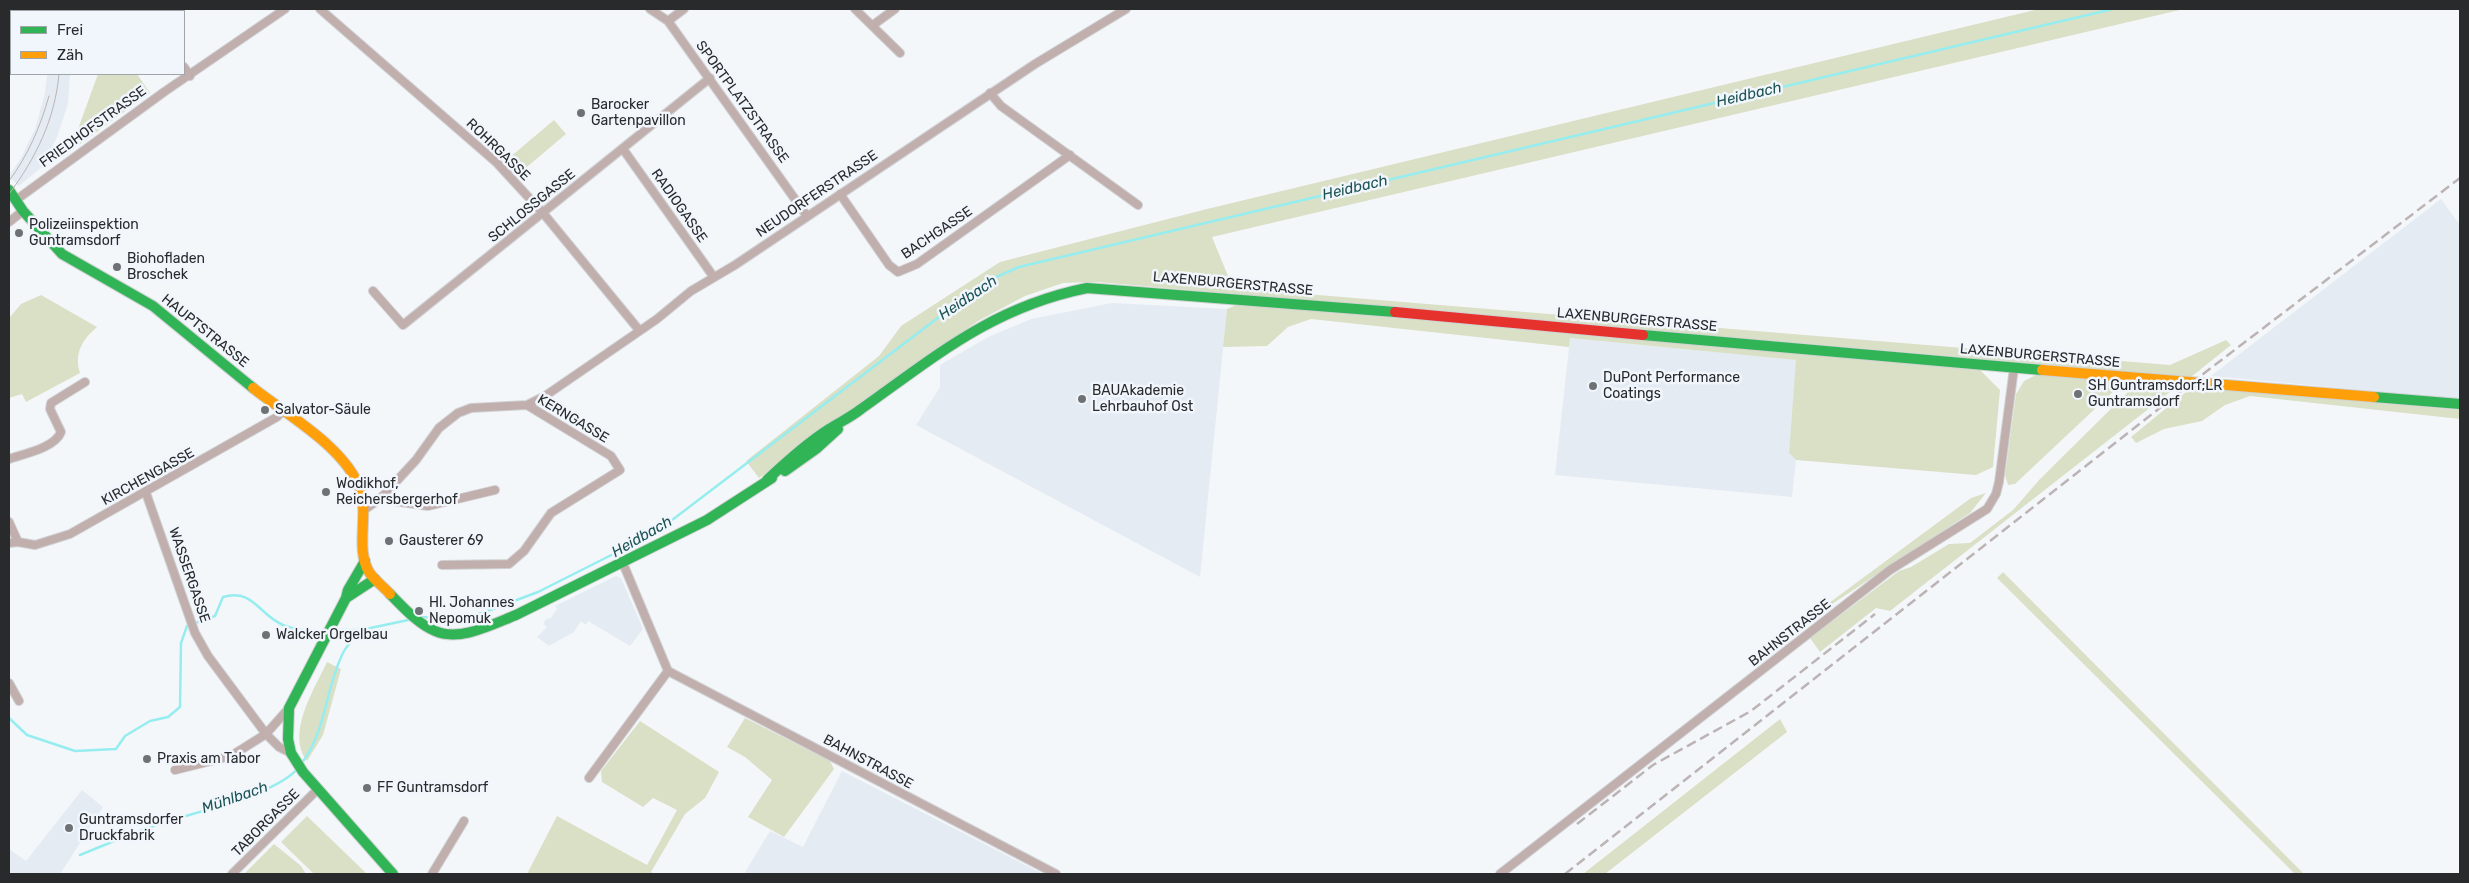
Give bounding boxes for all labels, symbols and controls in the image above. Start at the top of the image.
legend [10,10,185,75]
text: Frei [57,21,83,39]
street label: SPORTPLATZSTRASSE [692,38,792,166]
text: Zäh [57,46,83,64]
water label: Heidbach [1714,79,1784,111]
street label: FRIEDHOFSTRASSE [36,83,150,171]
place label: Barocker Gartenpavillon [591,97,686,130]
marker: Barocker Gartenpavillon [575,107,587,119]
street label: ROHRGASSE [463,115,533,185]
street label: NEUDORFERSTRASSE [753,147,881,241]
street label: SCHLOSSGASSE [485,166,579,246]
street label: RADIOGASSE [647,166,711,246]
water label: Heidbach [1320,172,1390,204]
street label: BACHGASSE [898,203,976,263]
place label: Polizeiinspektion Guntramsdorf [29,217,139,250]
marker: Polizeiinspektion Guntramsdorf [13,227,25,239]
place label: Biohofladen Broschek [127,251,205,284]
marker: Biohofladen Broschek [111,261,123,273]
street label: LAXENBURGERSTRASSE [1152,269,1314,299]
water label: Heidbach [935,272,1001,324]
street label: HAUPTSTRASSE [158,291,252,371]
street label: LAXENBURGERSTRASSE [1556,305,1718,335]
street label: LAXENBURGERSTRASSE [1959,341,2121,371]
place label: DuPont Performance Coatings [1603,370,1740,402]
place label: SH Guntramsdorf;LR Guntramsdorf [2088,378,2222,411]
marker: DuPont Performance Coatings [1587,380,1599,392]
place label: BAUAkademie Lehrbauhof Ost [1092,383,1193,416]
marker: SH Guntramsdorf;LR Guntramsdorf [2072,388,2084,400]
street label: KERNGASSE [534,391,612,447]
marker: BAUAkademie Lehrbauhof Ost [1076,393,1088,405]
place label: Salvator-Säule [275,402,371,418]
marker: Salvator-Säule [259,404,271,416]
street label: KIRCHENGASSE [99,445,197,509]
place label: Wodikhof, Reichersbergerhof [336,476,458,508]
marker: Wodikhof, Reichersbergerhof [320,486,332,498]
water label: Heidbach [609,513,675,561]
street label: WASSERGASSE [165,525,213,625]
place label: Gausterer 69 [399,533,484,549]
marker: Gausterer 69 [383,535,395,547]
place label: Hl. Johannes Nepomuk [429,595,514,628]
street label: BAHNSTRASSE [1746,596,1834,670]
marker: Hl. Johannes Nepomuk [413,605,425,617]
place label: Walcker Orgelbau [276,627,388,643]
marker: Walcker Orgelbau [260,629,272,641]
street label: BAHNSTRASSE [820,731,916,793]
place label: Praxis am Tabor [157,751,260,767]
marker: Praxis am Tabor [141,753,153,765]
water label: Mühlbach [199,778,271,818]
place label: FF Guntramsdorf [377,780,488,796]
marker: FF Guntramsdorf [361,782,373,794]
street label: TABORGASSE [229,786,303,860]
place label: Guntramsdorfer Druckfabrik [79,812,183,844]
marker: Guntramsdorfer Druckfabrik [63,822,75,834]

